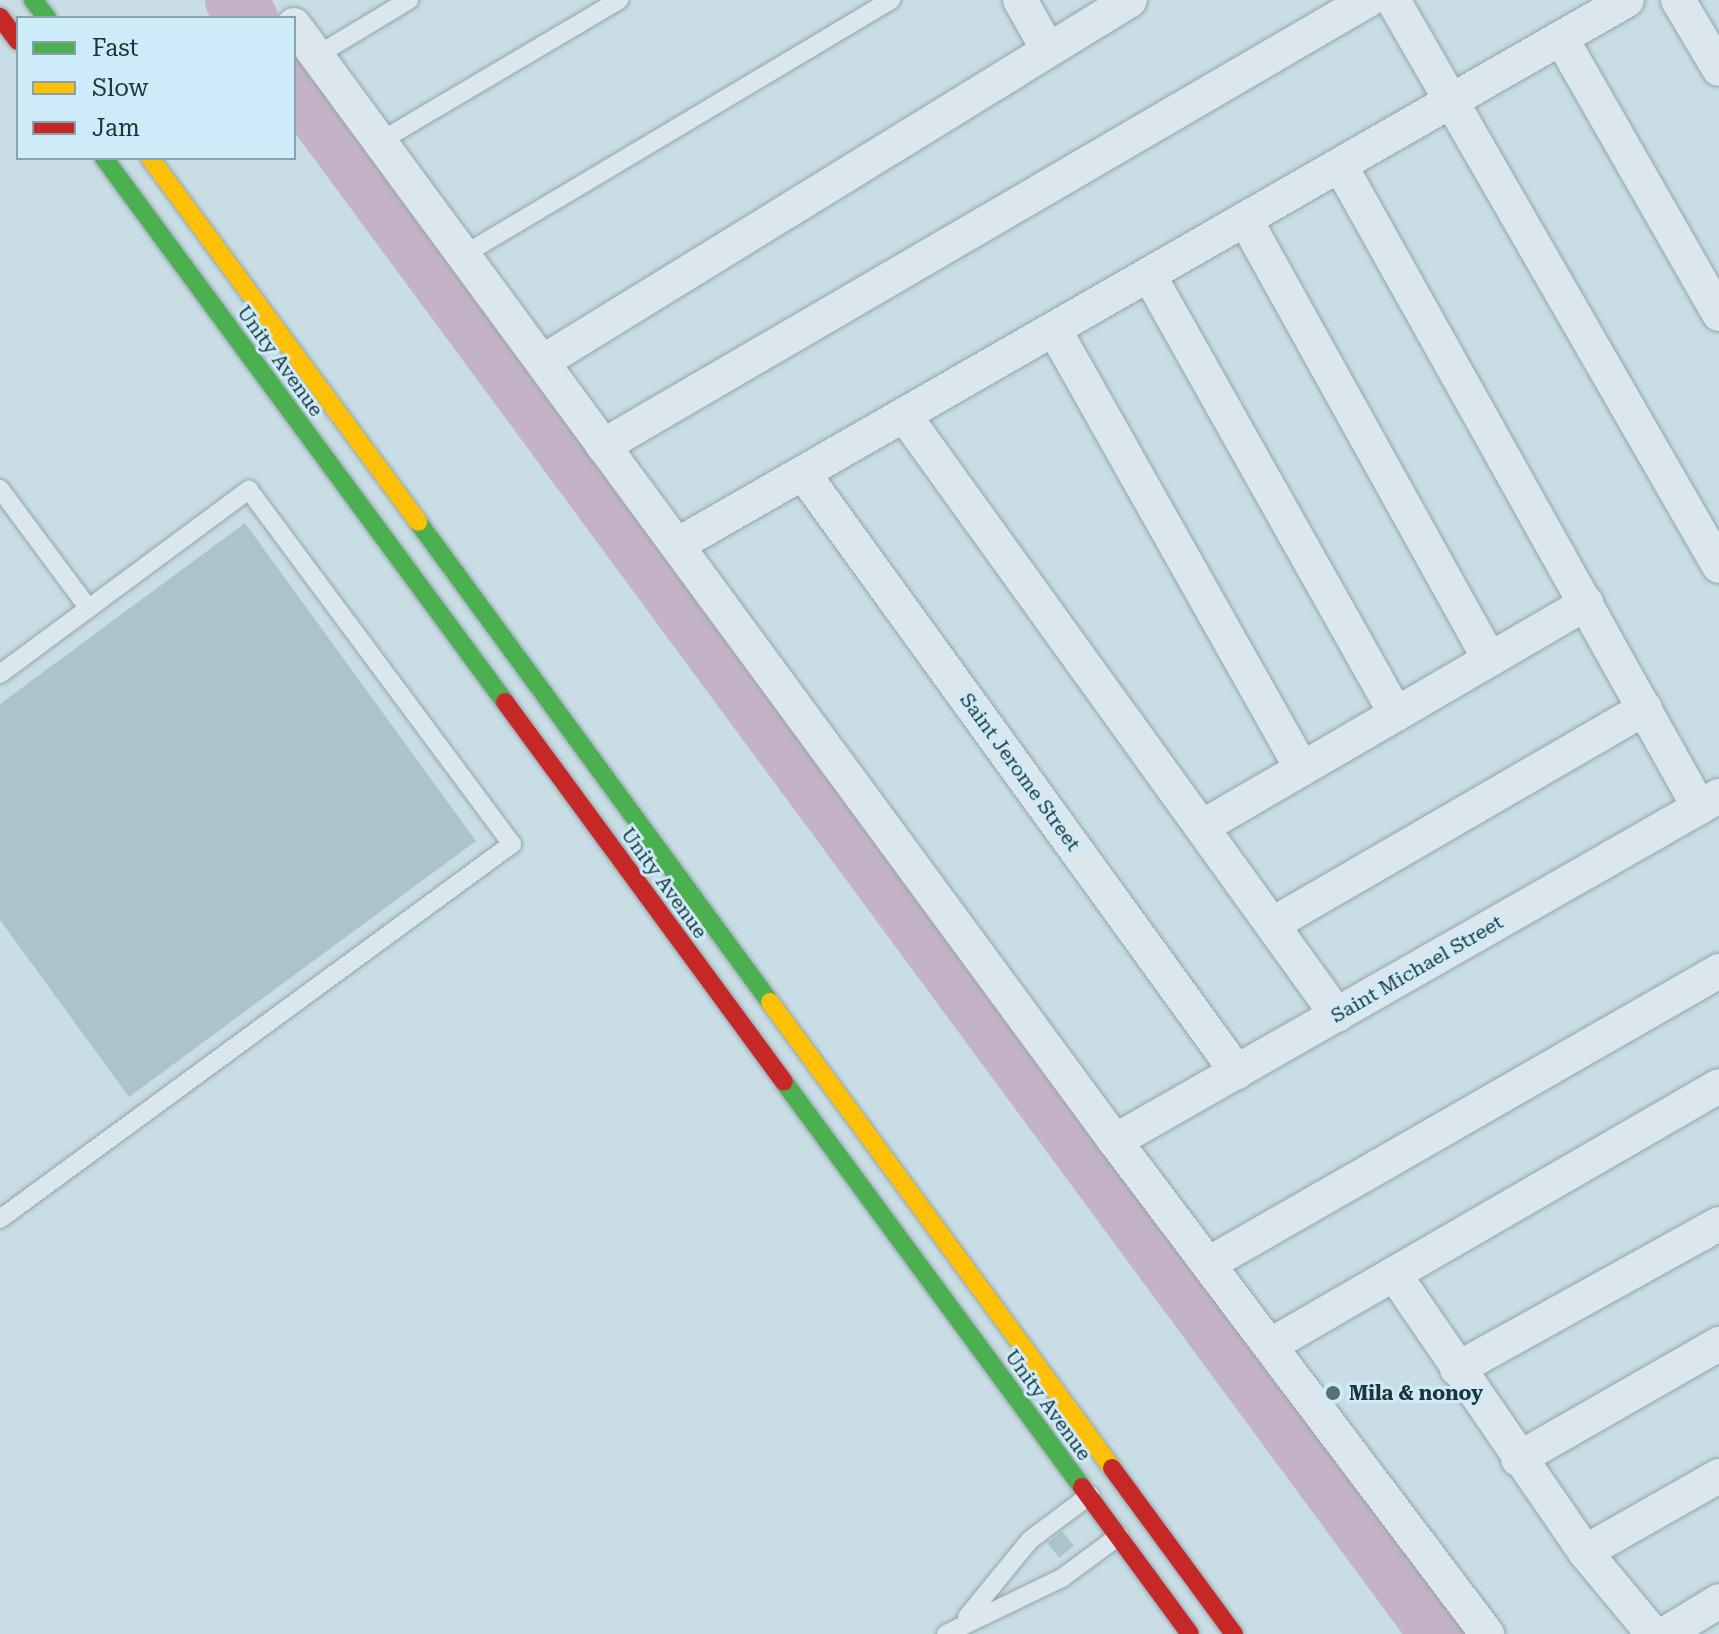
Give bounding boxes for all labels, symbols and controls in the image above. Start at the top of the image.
legend [16,16,296,160]
text: Fast [92,34,139,62]
text: Slow [92,74,148,102]
text: Jam [92,114,140,142]
street label: Unity Avenue [232,301,328,421]
street label: Saint Jerome Street [955,688,1085,856]
street label: Unity Avenue [616,823,712,943]
street label: Saint Michael Street [1327,910,1507,1028]
street label: Unity Avenue [1000,1345,1096,1465]
place label: Mila & nonoy [1349,1381,1483,1405]
marker: Mila & nonoy [1324,1384,1342,1402]

